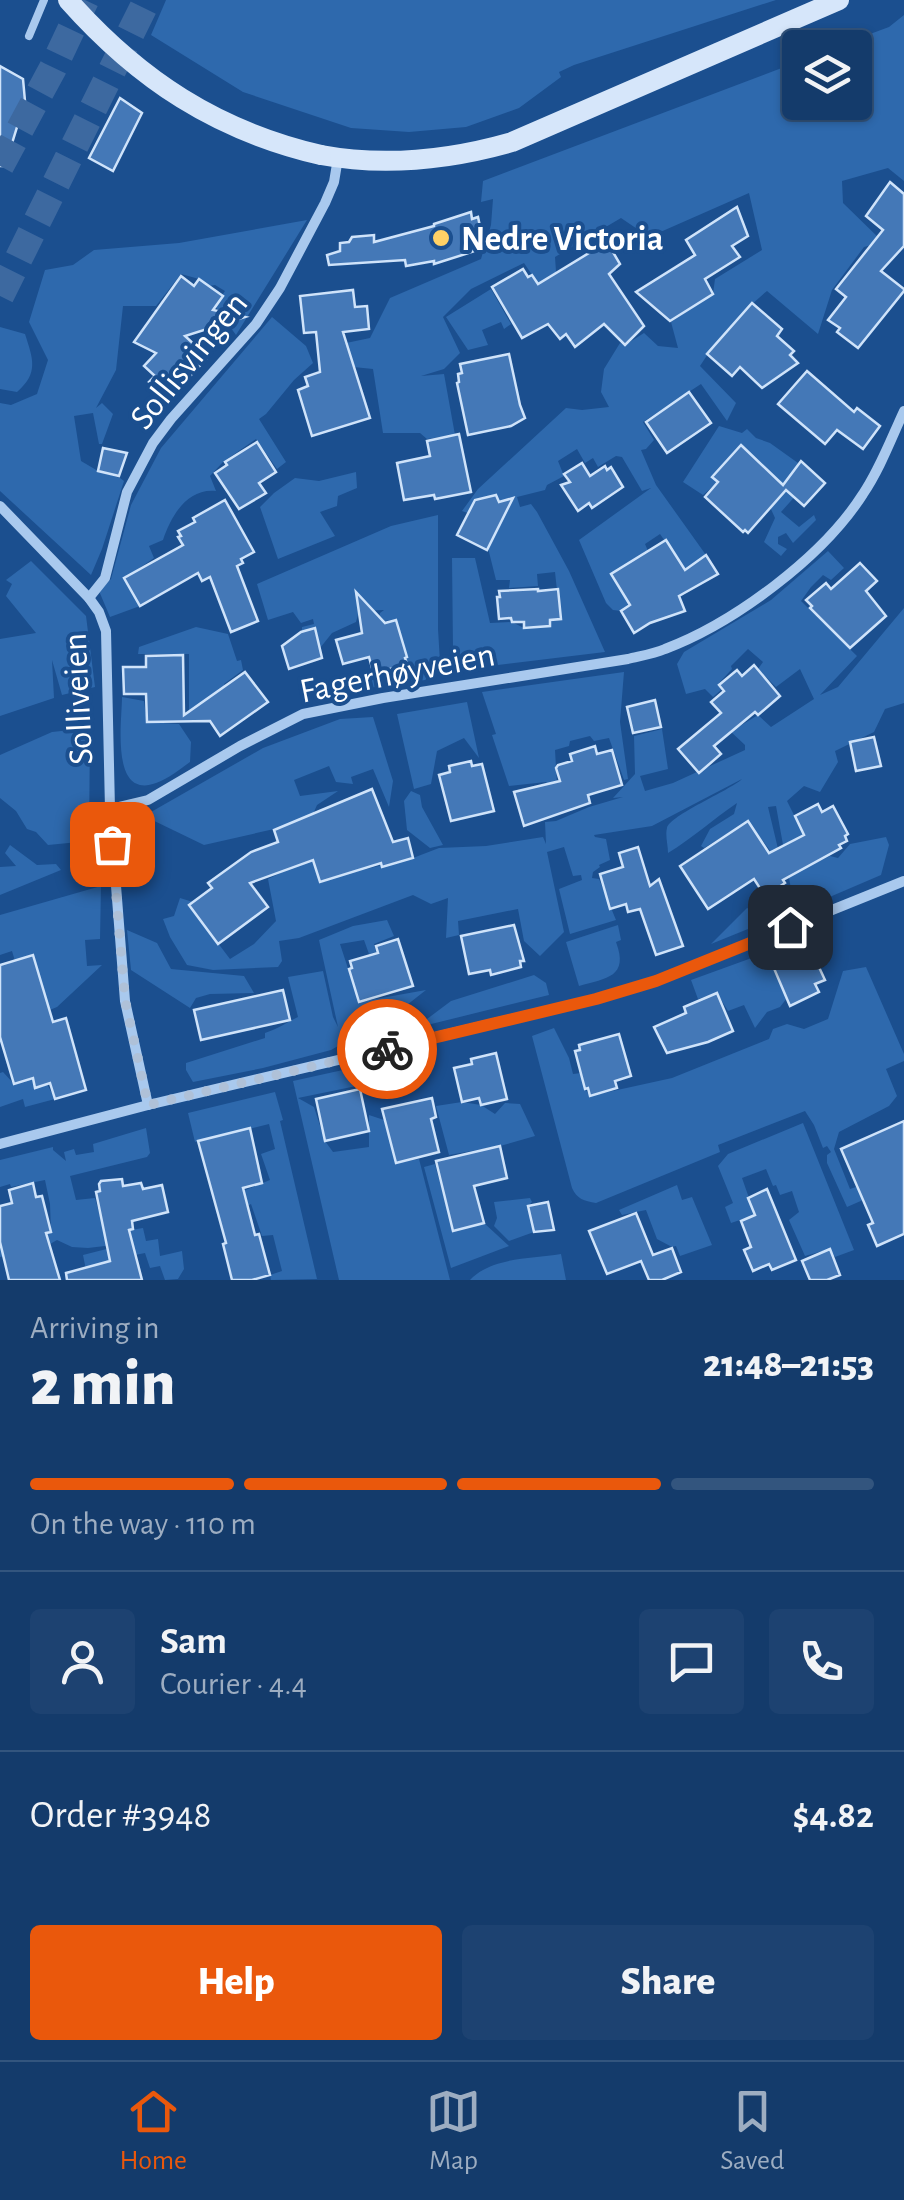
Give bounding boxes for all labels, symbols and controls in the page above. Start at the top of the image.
map controls [782,30,872,120]
button: layers [782,30,872,120]
place label: Nedre Victoria [461,222,664,257]
marker: Nedre Victoria [430,227,452,249]
street label: Sollisvingen [124,286,254,436]
street label: Solliveien [58,632,99,766]
street label: Fagerhøyveien [297,637,498,710]
pin [70,802,155,887]
icon: bag [85,817,140,872]
pin [748,885,833,970]
icon: home [763,900,818,955]
courier [337,999,437,1099]
icon: bike [360,1022,415,1077]
text: Arriving in [30,1312,159,1344]
text: 21:48–21:53 [703,1346,874,1384]
text: 2 min [30,1352,176,1417]
text: On the way · 110 m [30,1508,256,1540]
button: person [30,1609,135,1714]
button: chat [639,1609,744,1714]
button: phone [769,1609,874,1714]
text: Sam [160,1623,227,1661]
text: Courier · 4.4 [160,1668,307,1700]
text: Order #3948 [30,1797,212,1835]
text: $4.82 [792,1797,874,1835]
button: Help [30,1925,442,2040]
button: Share [462,1925,874,2040]
tab: Home [120,2084,187,2178]
tab: Map [426,2084,481,2178]
tab: Saved [720,2084,784,2178]

